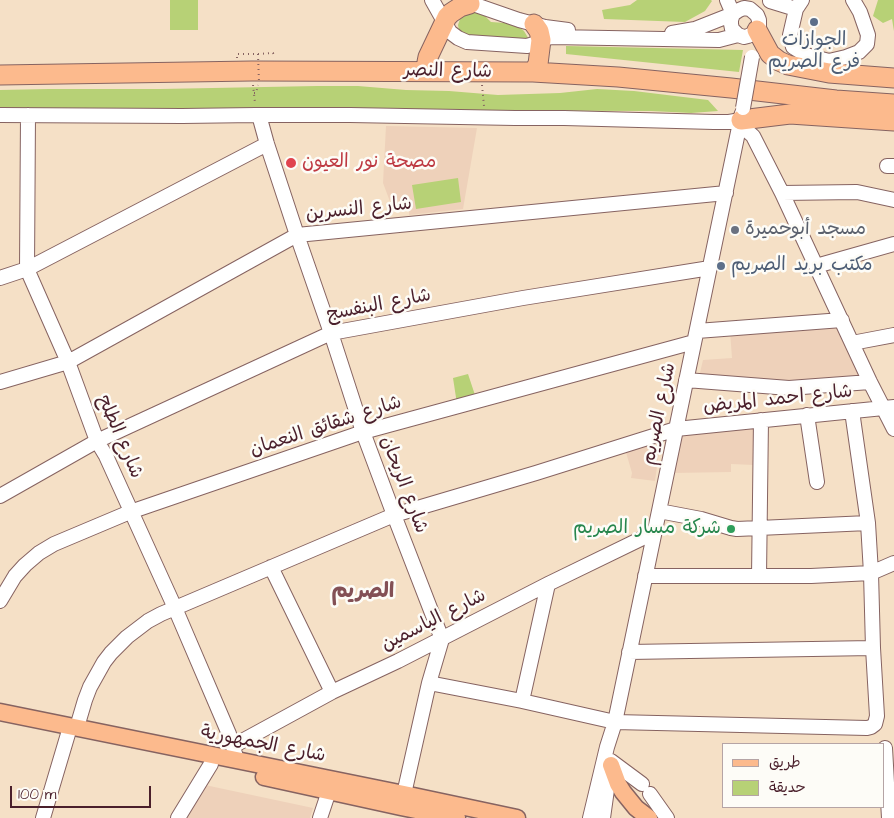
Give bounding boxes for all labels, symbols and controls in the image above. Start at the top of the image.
marker: الجوازات فرع الصريم [808,16,820,28]
place label: الجوازات فرع الصريم [768,30,860,74]
street label: شارع النصر [404,60,492,84]
place label: مصحة نور العيون [302,152,436,174]
marker: مصحة نور العيون [284,156,298,170]
street label: شارع النسرين [305,193,413,227]
place label: مسجد أبوحميرة [745,219,866,241]
marker: مسجد أبوحميرة [729,224,741,236]
place label: مكتب بريد الصريم [731,255,873,277]
marker: مكتب بريد الصريم [715,260,727,272]
street label: شارع البنفسج [325,285,433,327]
street label: شارع الصريم [638,361,682,467]
street label: شارع احمد المريض [702,381,854,419]
street label: شارع الطلح [91,392,147,482]
street label: شارع شقائق النعمان [247,392,405,462]
street label: شارع الريحان [374,433,432,537]
place label: شركة مسار الصريم [573,518,721,540]
marker: شركة مسار الصريم [725,523,737,535]
district label: الصريم [332,580,394,606]
street label: شارع الياسمين [378,585,490,657]
street label: شارع الجمهورية [199,722,327,768]
legend [722,743,884,808]
text: طريق [769,752,801,773]
scale bar [12,776,154,808]
text: حديقة [769,777,806,798]
text: 100 m [18,784,57,805]

